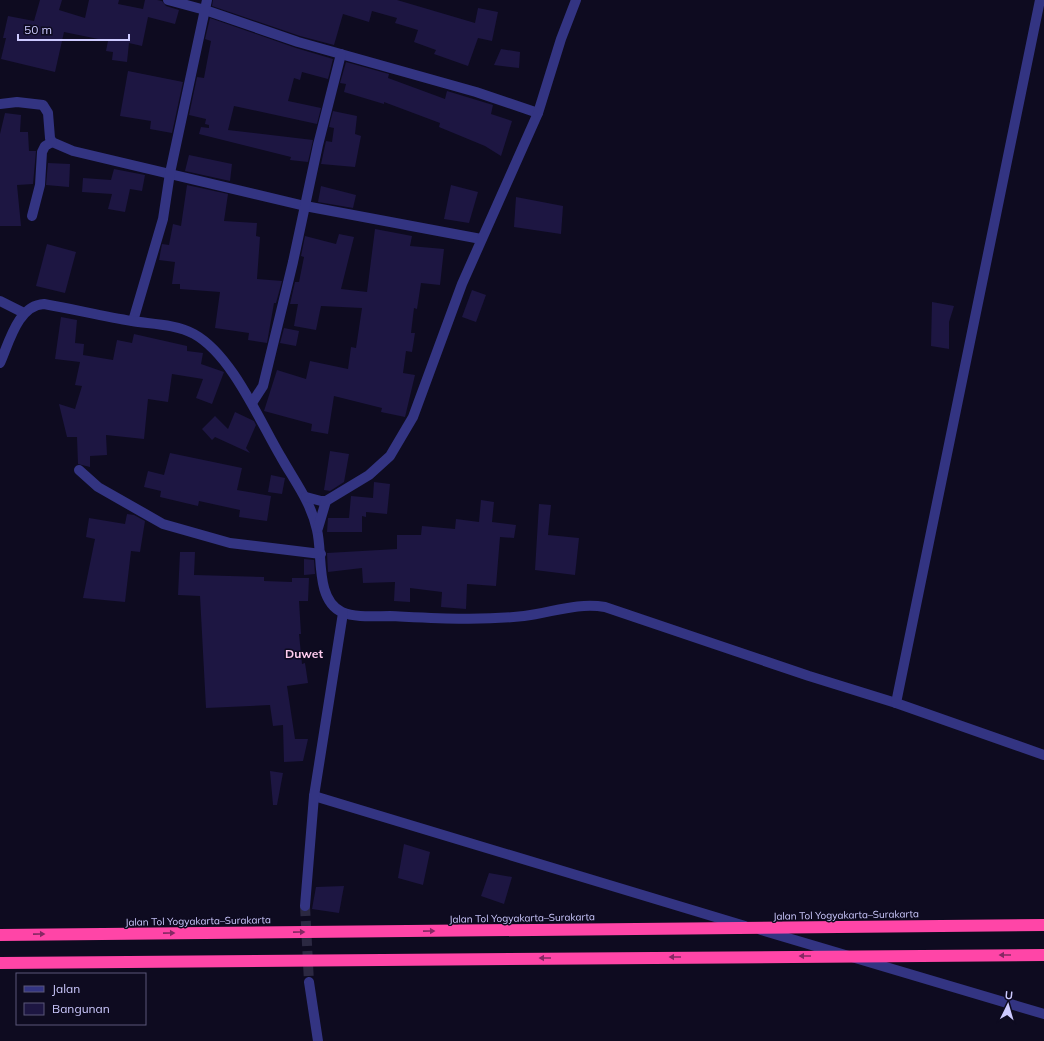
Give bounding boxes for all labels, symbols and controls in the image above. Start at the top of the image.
scale bar [18,16,129,42]
text: 50 m [24,22,52,37]
district label: Duwet [285,646,323,661]
street label: Jalan Tol Yogyakarta–Surakarta [773,907,919,923]
street label: Jalan Tol Yogyakarta–Surakarta [449,910,595,926]
street label: Jalan Tol Yogyakarta–Surakarta [125,913,271,929]
one-way arrow [423,928,436,934]
one-way arrow [293,929,306,935]
one-way arrow [163,930,176,936]
one-way arrow [33,931,46,937]
one-way arrow [998,952,1011,958]
one-way arrow [798,953,811,959]
one-way arrow [669,954,681,961]
one-way arrow [539,955,551,962]
legend [16,973,146,1025]
text: Jalan [52,981,80,996]
north arrow [988,985,1028,1025]
text: U [1004,988,1014,1002]
text: Bangunan [52,1001,110,1016]

